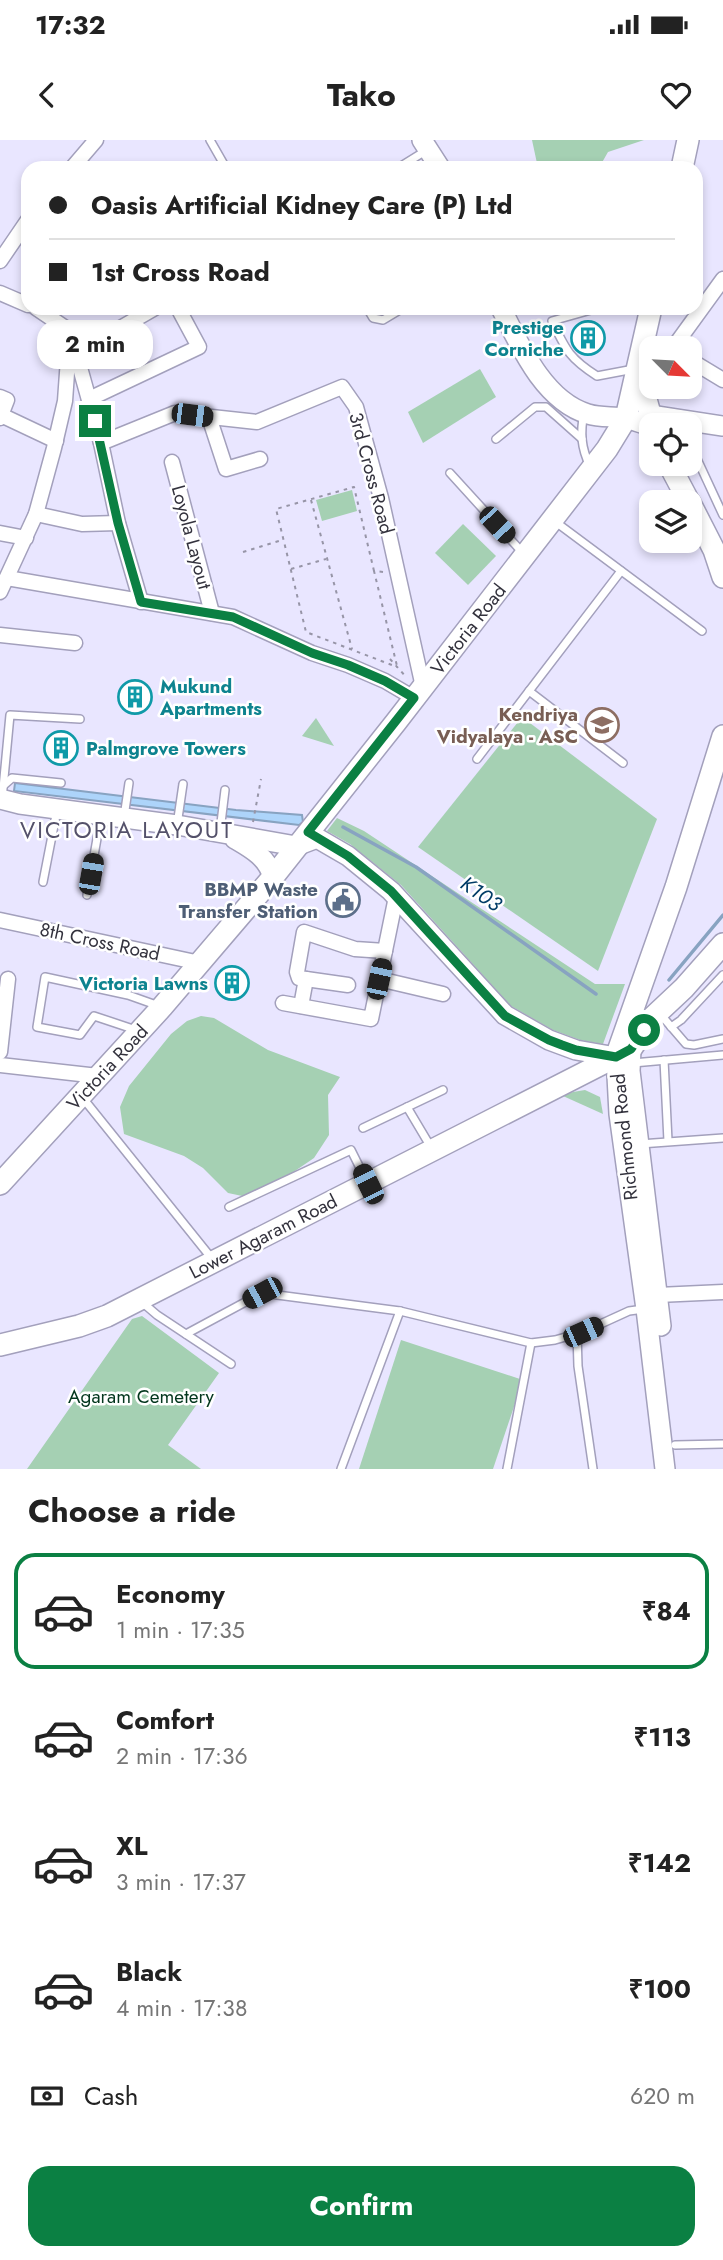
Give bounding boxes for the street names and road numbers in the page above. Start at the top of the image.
street label: 3rd Cross Road [342,409,401,537]
street label: Loyola Layout [165,482,218,593]
street label: Victoria Road [424,578,513,680]
street label: 8th Cross Road [37,916,162,967]
street label: Victoria Road [60,1018,154,1116]
street label: Richmond Road [604,1072,645,1202]
street label: Lower Agaram Road [185,1187,342,1285]

